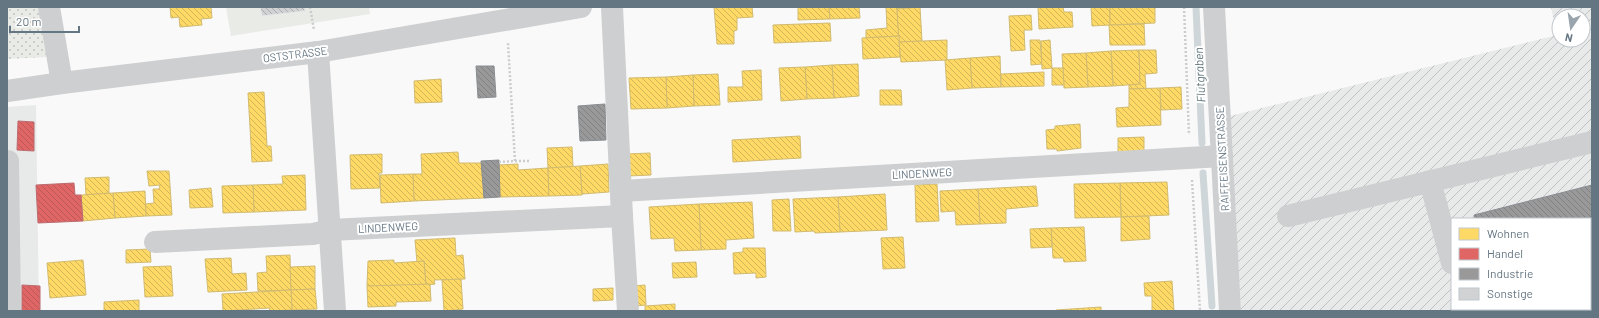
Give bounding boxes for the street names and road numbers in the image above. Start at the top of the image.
street label: OSTSTRASSE [262,44,328,64]
street label: RAIFFEISENSTRASSE [1213,106,1231,212]
street label: LINDENWEG [892,165,952,181]
street label: LINDENWEG [358,219,418,235]

